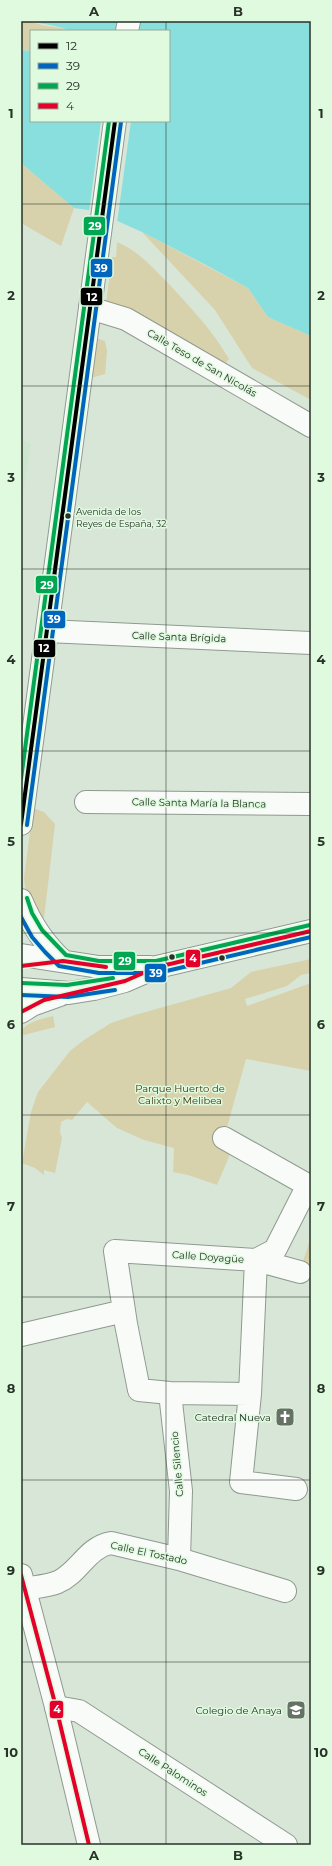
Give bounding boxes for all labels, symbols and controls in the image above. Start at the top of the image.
text: A [88,3,100,19]
text: B [233,3,243,19]
legend [30,30,170,122]
text: 12 [66,38,77,53]
text: 39 [66,58,80,73]
text: 29 [66,78,80,93]
text: 4 [66,98,74,113]
text: 1 [8,105,14,121]
text: 1 [318,105,324,121]
line badge: 29 [83,216,106,236]
text: 29 [88,219,102,233]
line badge: 39 [90,258,113,278]
text: 39 [93,261,108,275]
text: 2 [7,287,15,303]
line badge: 12 [80,287,103,306]
text: 2 [317,287,325,303]
text: 12 [87,290,98,304]
street label: Calle Teso de San Nicolás [145,326,259,400]
text: 3 [6,469,15,485]
text: 3 [316,469,325,485]
place label: Avenida de los Reyes de España, 32 [76,506,166,529]
marker: Avenida de los Reyes de España, 32 [63,511,73,521]
line badge: 29 [35,575,58,594]
text: 29 [40,578,54,592]
line badge: 39 [43,610,66,629]
text: 39 [46,612,61,626]
street label: Calle Santa Brígida [132,629,226,645]
line badge: 12 [33,639,56,658]
text: 12 [39,641,50,655]
text: 4 [7,651,16,667]
text: 4 [317,651,326,667]
street label: Calle Santa María la Blanca [132,795,266,811]
text: 5 [7,833,15,849]
text: 5 [317,833,325,849]
line badge: 4 [185,949,201,968]
line badge: 29 [113,951,136,971]
text: 4 [189,951,197,965]
unlabelled marker [167,952,177,962]
unlabelled marker [217,953,227,963]
text: 29 [118,954,132,968]
line badge: 39 [144,963,167,983]
text: 39 [148,966,163,980]
text: 6 [7,1016,16,1032]
text: 6 [317,1016,326,1032]
park label: Parque Huerto de Calixto y Melibea [135,1082,225,1107]
text: 7 [7,1198,15,1214]
text: 7 [317,1198,325,1214]
street label: Calle Doyagüe [172,1248,244,1266]
text: 8 [7,1380,16,1396]
text: 8 [317,1380,326,1396]
church icon: Catedral Nueva [274,1406,296,1428]
place label: Catedral Nueva [195,1411,271,1424]
street label: Calle Silencio [168,1431,186,1497]
street label: Calle El Tostado [109,1539,189,1567]
text: 9 [7,1562,15,1578]
text: 9 [317,1562,325,1578]
school or university icon: Colegio de Anaya [285,1699,307,1721]
line badge: 4 [49,1700,64,1719]
text: 4 [53,1702,61,1716]
place label: Colegio de Anaya [196,1704,282,1717]
text: 10 [4,1744,18,1760]
text: 10 [314,1744,328,1760]
street label: Calle Palominos [136,1745,210,1799]
text: A [88,1847,100,1863]
text: B [233,1847,243,1863]

